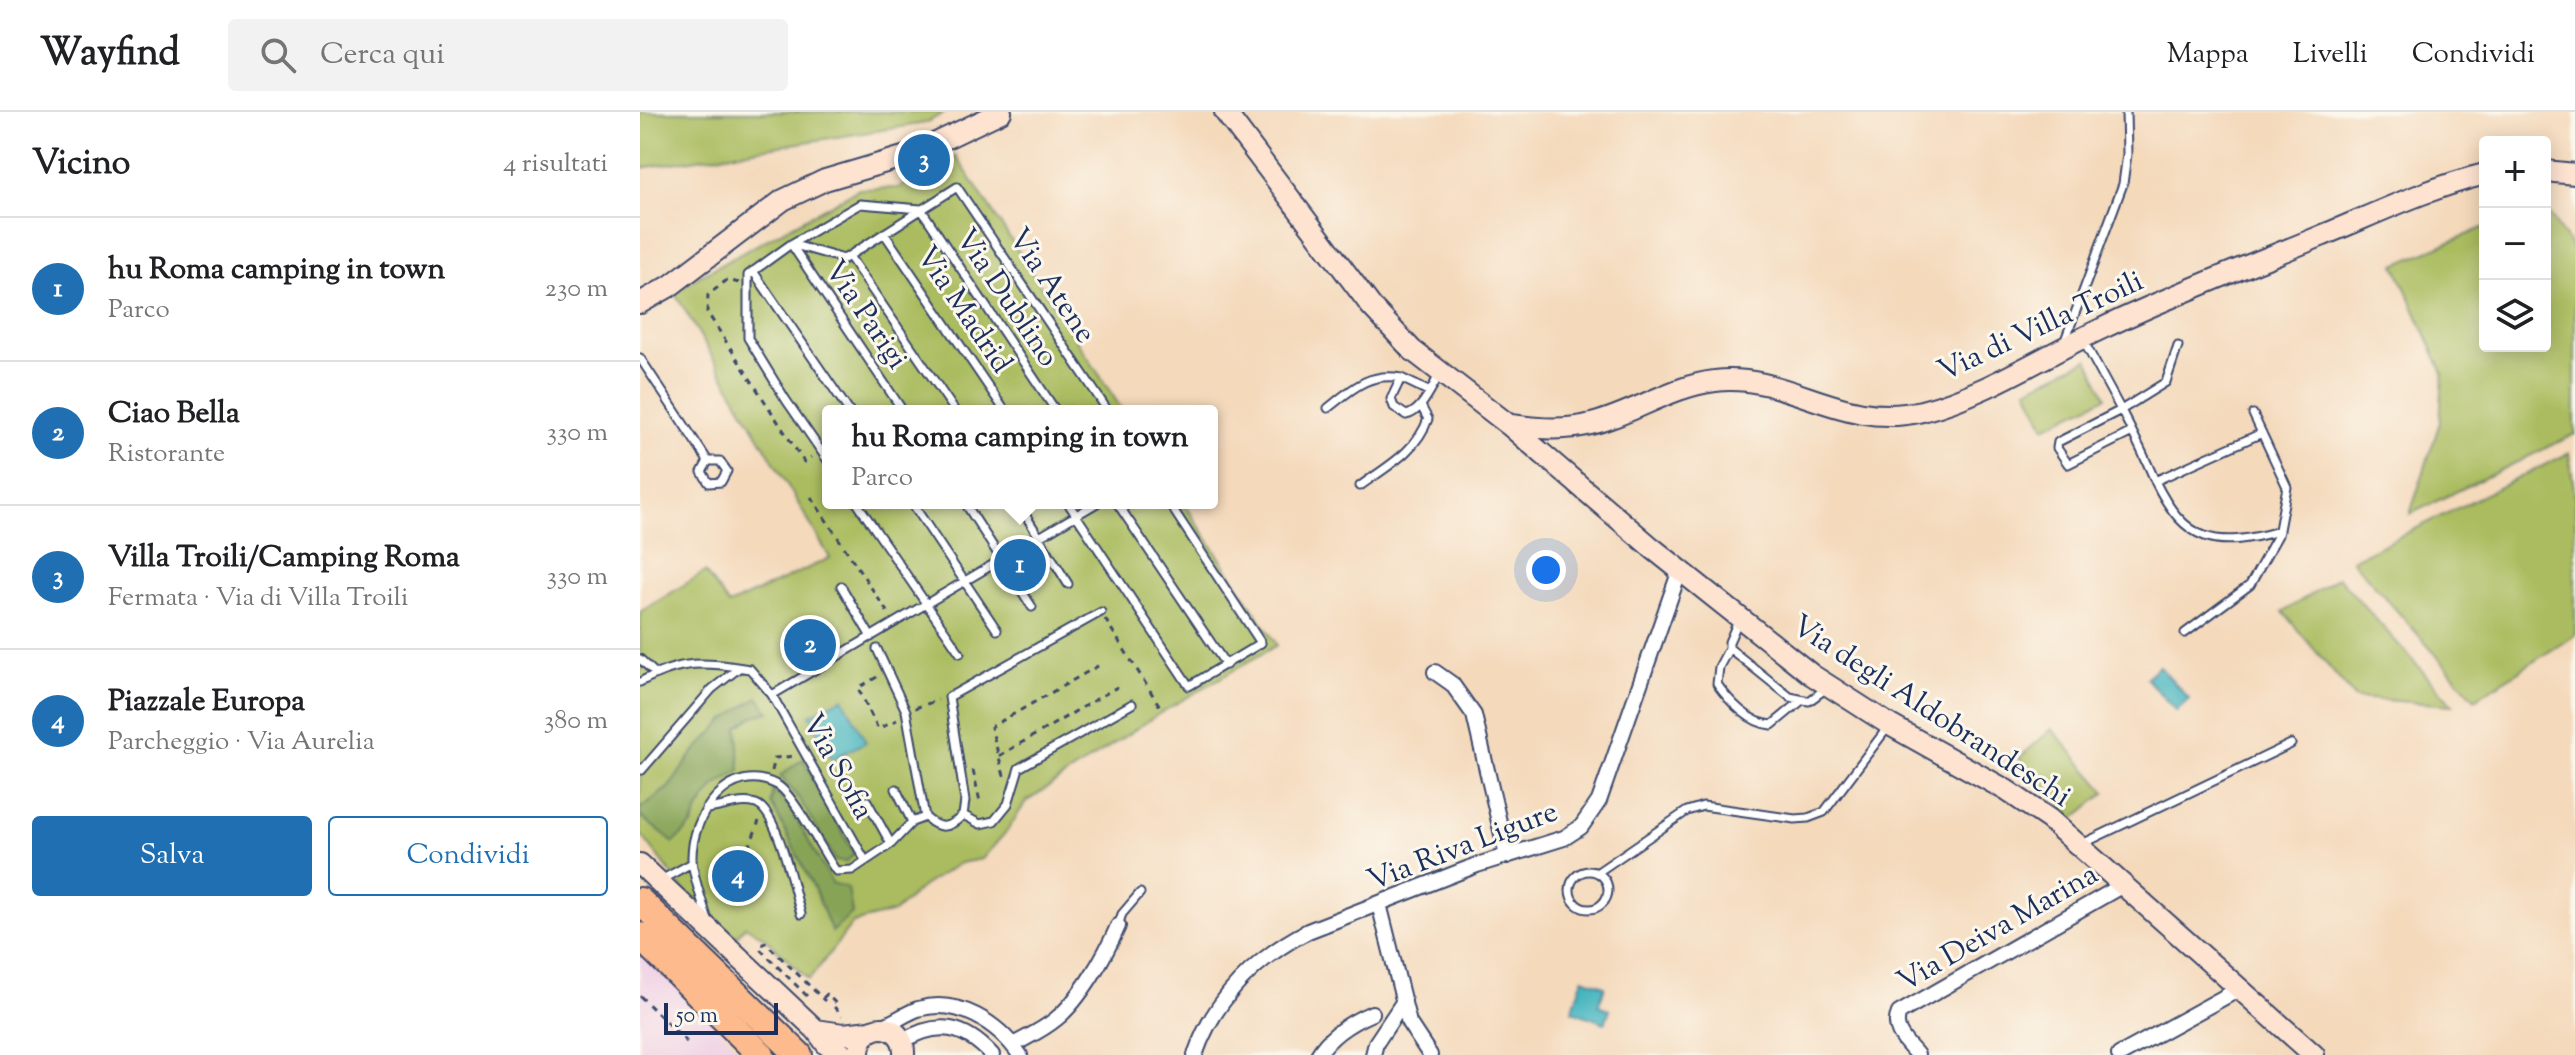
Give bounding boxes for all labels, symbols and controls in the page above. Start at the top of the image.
search box [228,19,788,91]
text: Wayfind [40,28,180,82]
icon: search [256,33,300,77]
text: Cerca qui [320,34,445,77]
text: Mappa [2167,35,2249,75]
text: Livelli [2293,35,2368,75]
text: Condividi [2412,35,2535,75]
pin: 3 [898,130,950,190]
map controls [2479,136,2551,352]
button: + [2479,136,2551,208]
text: Vicino [32,140,130,189]
text: 4 risultati [503,146,608,183]
button: − [2479,208,2551,280]
street label: Via Dublino [944,220,1068,376]
street label: Via Atene [997,220,1105,353]
street label: Via Madrid [904,238,1021,383]
text: hu Roma camping in town [108,249,445,292]
street label: Via Parigi [812,252,917,379]
street label: Via di Villa Troili [1931,261,2151,394]
text: 1 [54,271,62,308]
text: 230 m [545,271,608,308]
button: layers [2479,280,2551,352]
text: Parco [108,292,170,329]
text: Ciao Bella [108,393,240,436]
popup [822,405,1218,509]
text: 2 [52,415,64,452]
text: 330 m [546,415,608,452]
text: hu Roma camping in town [851,417,1189,460]
text: Ristorante [108,436,225,473]
text: Parco [851,460,913,497]
pin: 1 [994,535,1046,595]
text: Villa Troili/Camping Roma [108,537,460,580]
your location [1526,550,1566,590]
text: 3 [53,559,63,596]
text: 330 m [546,559,608,596]
text: Fermata · Via di Villa Troili [108,580,408,617]
street label: Via degli Aldobrandeschi [1782,605,2079,819]
pin: 2 [784,615,836,675]
text: Piazzale Europa [108,681,305,724]
text: 4 [51,703,65,740]
text: 380 m [544,703,608,740]
street label: Via Sofia [790,706,884,828]
text: Parcheggio · Via Aurelia [108,724,375,761]
street label: Via Riva Ligure [1362,791,1564,903]
button: Salva [32,816,312,896]
button: Condividi [328,816,608,896]
pin: 4 [712,846,764,906]
street label: Via Deiva Marina [1890,854,2107,1004]
scale bar [664,999,778,1035]
text: 50 m [676,1001,718,1033]

